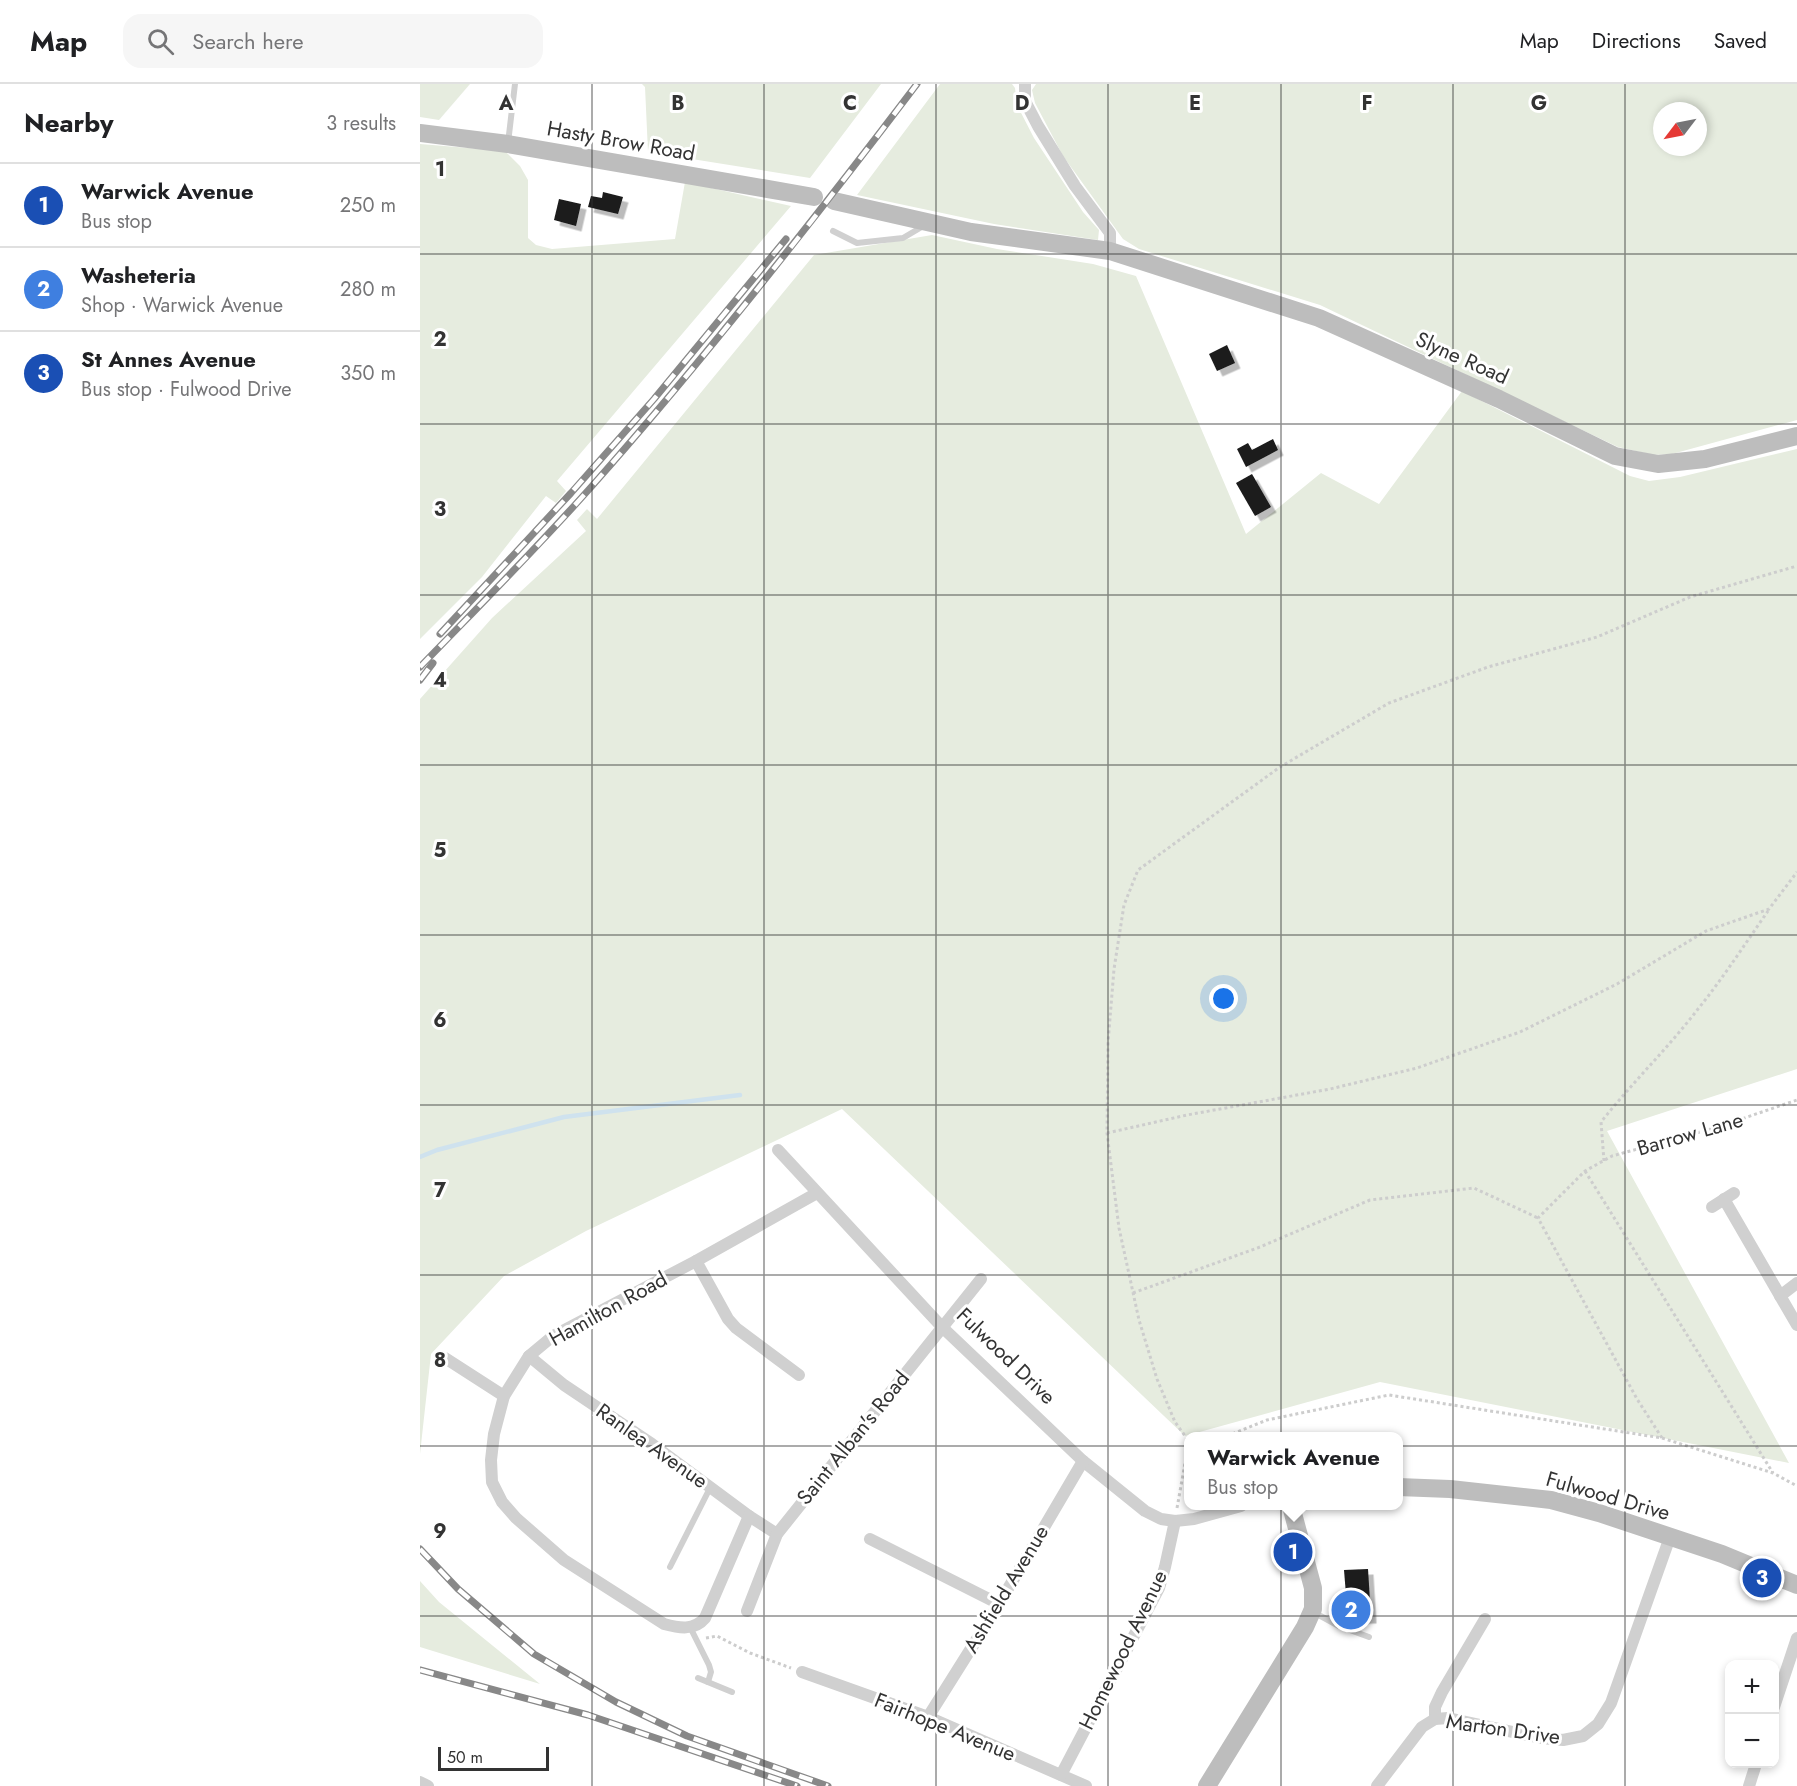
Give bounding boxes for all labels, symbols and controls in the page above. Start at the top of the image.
search box [123,14,543,68]
text: Map [30,21,87,62]
icon: search [144,25,177,58]
text: Search here [192,25,304,57]
text: Map [1520,26,1559,56]
text: Directions [1592,26,1681,56]
text: Saved [1714,26,1767,56]
text: A [498,89,514,118]
text: B [671,89,685,118]
text: C [843,89,857,118]
text: D [1015,89,1029,118]
text: E [1189,89,1201,118]
text: F [1361,89,1373,118]
text: G [1531,89,1547,118]
north arrow [1653,102,1707,156]
text: Nearby [24,104,113,142]
text: 3 results [326,109,396,138]
street label: Hasty Brow Road [545,113,697,169]
text: 1 [435,155,445,184]
text: Warwick Avenue [81,175,254,207]
text: 1 [38,191,49,220]
text: 250 m [340,191,396,220]
text: Bus stop [81,207,152,236]
text: Washeteria [81,259,196,291]
text: 2 [37,275,50,304]
text: 280 m [340,275,396,304]
text: Shop · Warwick Avenue [81,291,283,320]
street label: Slyne Road [1411,324,1513,392]
text: 2 [433,325,447,354]
text: St Annes Avenue [81,343,256,375]
text: 3 [37,359,50,388]
text: 350 m [340,359,396,388]
text: Bus stop · Fulwood Drive [81,375,292,404]
text: 3 [434,495,446,524]
text: 4 [433,666,447,695]
text: 5 [434,836,447,865]
your location [1209,984,1238,1013]
text: 6 [433,1006,447,1035]
street label: Barrow Lane [1633,1105,1747,1163]
text: 7 [434,1176,447,1205]
street label: Hamilton Road [543,1264,673,1354]
street label: Fulwood Drive [950,1301,1063,1411]
text: 8 [434,1346,446,1375]
street label: Saint Alban's Road [790,1365,916,1511]
street label: Ranlea Avenue [590,1396,714,1496]
popup [1184,1432,1403,1510]
text: Warwick Avenue [1207,1441,1380,1473]
street label: Fulwood Drive [1542,1464,1674,1528]
text: Bus stop [1207,1473,1278,1502]
text: 9 [433,1517,447,1546]
street label: Ashfield Avenue [956,1519,1056,1659]
pin: 1 [1274,1530,1312,1574]
pin: 3 [1742,1556,1782,1600]
street label: Homewood Avenue [1071,1565,1175,1735]
pin: 2 [1332,1588,1370,1633]
map controls [1725,1660,1779,1768]
button: + [1725,1660,1779,1714]
street label: Fairhope Avenue [870,1685,1020,1769]
street label: Marton Drive [1444,1706,1562,1752]
button: − [1725,1714,1779,1768]
scale bar [438,1744,549,1772]
text: 50 m [447,1746,483,1769]

